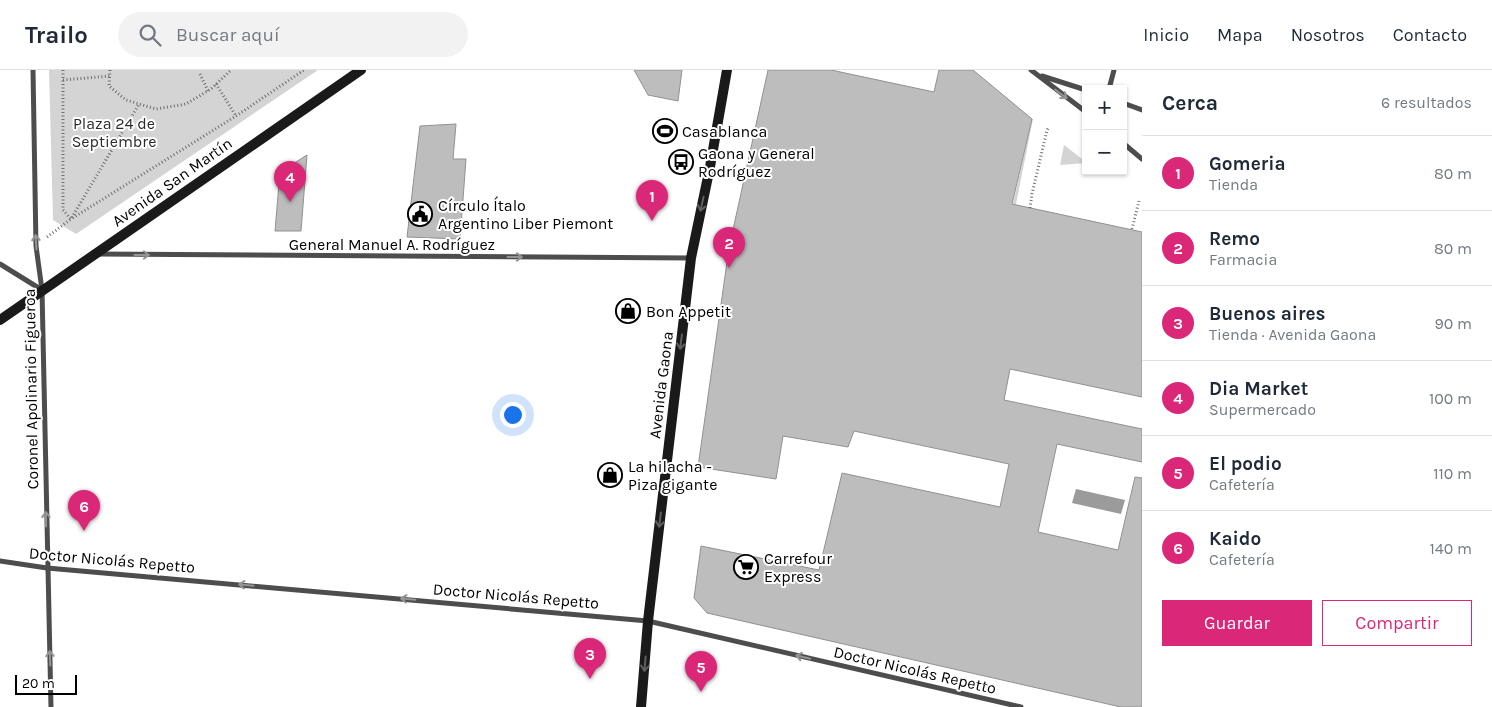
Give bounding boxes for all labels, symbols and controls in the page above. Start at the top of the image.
search box [118,12,468,57]
text: Trailo [25,21,88,49]
icon: search [136,21,164,49]
text: Buscar aquí [176,24,280,46]
text: Inicio [1143,24,1189,46]
text: Mapa [1217,24,1263,46]
text: Nosotros [1291,24,1365,46]
text: Contacto [1393,24,1467,46]
map controls [1082,85,1127,175]
button: + [1082,85,1127,130]
one-way arrow [1054,88,1067,99]
text: Cerca [1162,91,1218,115]
text: 6 resultados [1381,93,1472,112]
park label: Plaza 24 de Septiembre [72,114,156,151]
sports icon: Casablanca [652,118,678,144]
place label: Casablanca [682,122,767,141]
button: − [1082,130,1127,175]
street label: Avenida San Martín [108,133,236,231]
place label: Gaona y General Rodríguez [698,144,815,181]
bus stop icon: Gaona y General Rodríguez [668,149,694,175]
text: Gomeria [1209,153,1286,175]
pin: 4 [274,161,306,202]
text: 1 [1175,164,1181,183]
text: 80 m [1434,164,1472,183]
text: Tienda [1209,175,1258,194]
pin: 1 [636,180,668,221]
one-way arrow [697,195,706,211]
place label: Círculo Ítalo Argentino Liber Piemont [438,196,613,233]
public building icon: Círculo Ítalo Argentino Liber Piemont [407,201,433,227]
pin: 2 [713,227,745,268]
text: Remo [1209,228,1260,250]
one-way arrow [32,234,41,250]
street label: General Manuel A. Rodríguez [289,235,495,254]
text: 2 [1173,239,1183,258]
text: 80 m [1434,239,1472,258]
one-way arrow [134,250,150,260]
text: Farmacia [1209,250,1277,269]
one-way arrow [506,252,522,262]
street label: Coronel Apolinario Figueroa [20,288,42,490]
shop icon: Bon Appetit [615,298,641,324]
place label: Bon Appetit [646,302,731,321]
text: Buenos aires [1209,303,1326,325]
text: 3 [1173,314,1183,333]
text: 90 m [1434,314,1472,333]
text: Tienda · Avenida Gaona [1209,325,1376,344]
street label: Avenida Gaona [645,330,677,440]
one-way arrow [676,333,686,349]
text: Dia Market [1209,378,1308,400]
text: 4 [1173,389,1183,408]
text: 100 m [1429,389,1472,408]
text: Supermercado [1209,400,1316,419]
your location [500,402,526,428]
text: El podio [1209,453,1282,475]
place label: La hilacha - Piza gigante [628,457,717,494]
shop icon: La hilacha - Piza gigante [597,462,623,488]
text: 5 [1173,464,1183,483]
text: 110 m [1433,464,1472,483]
text: Cafetería [1209,475,1275,494]
pin: 6 [68,490,100,531]
one-way arrow [41,511,51,528]
one-way arrow [655,512,665,528]
text: Kaido [1209,528,1261,550]
text: 6 [1173,539,1183,558]
text: 140 m [1430,539,1472,558]
street label: Doctor Nicolás Repetto [28,543,196,577]
place label: Carrefour Express [764,549,832,586]
text: Cafetería [1209,550,1275,569]
supermarket icon: Carrefour Express [733,554,759,580]
street label: Doctor Nicolás Repetto [432,579,600,613]
one-way arrow [238,580,254,590]
one-way arrow [400,595,416,604]
button: Guardar [1162,600,1312,646]
button: Compartir [1322,600,1472,646]
pin: 3 [574,638,606,679]
street label: Doctor Nicolás Repetto [832,642,998,698]
one-way arrow [45,651,55,667]
pin: 5 [685,651,717,692]
one-way arrow [796,652,812,661]
one-way arrow [640,656,649,672]
scale bar [15,672,78,695]
text: 20 m [22,675,55,692]

